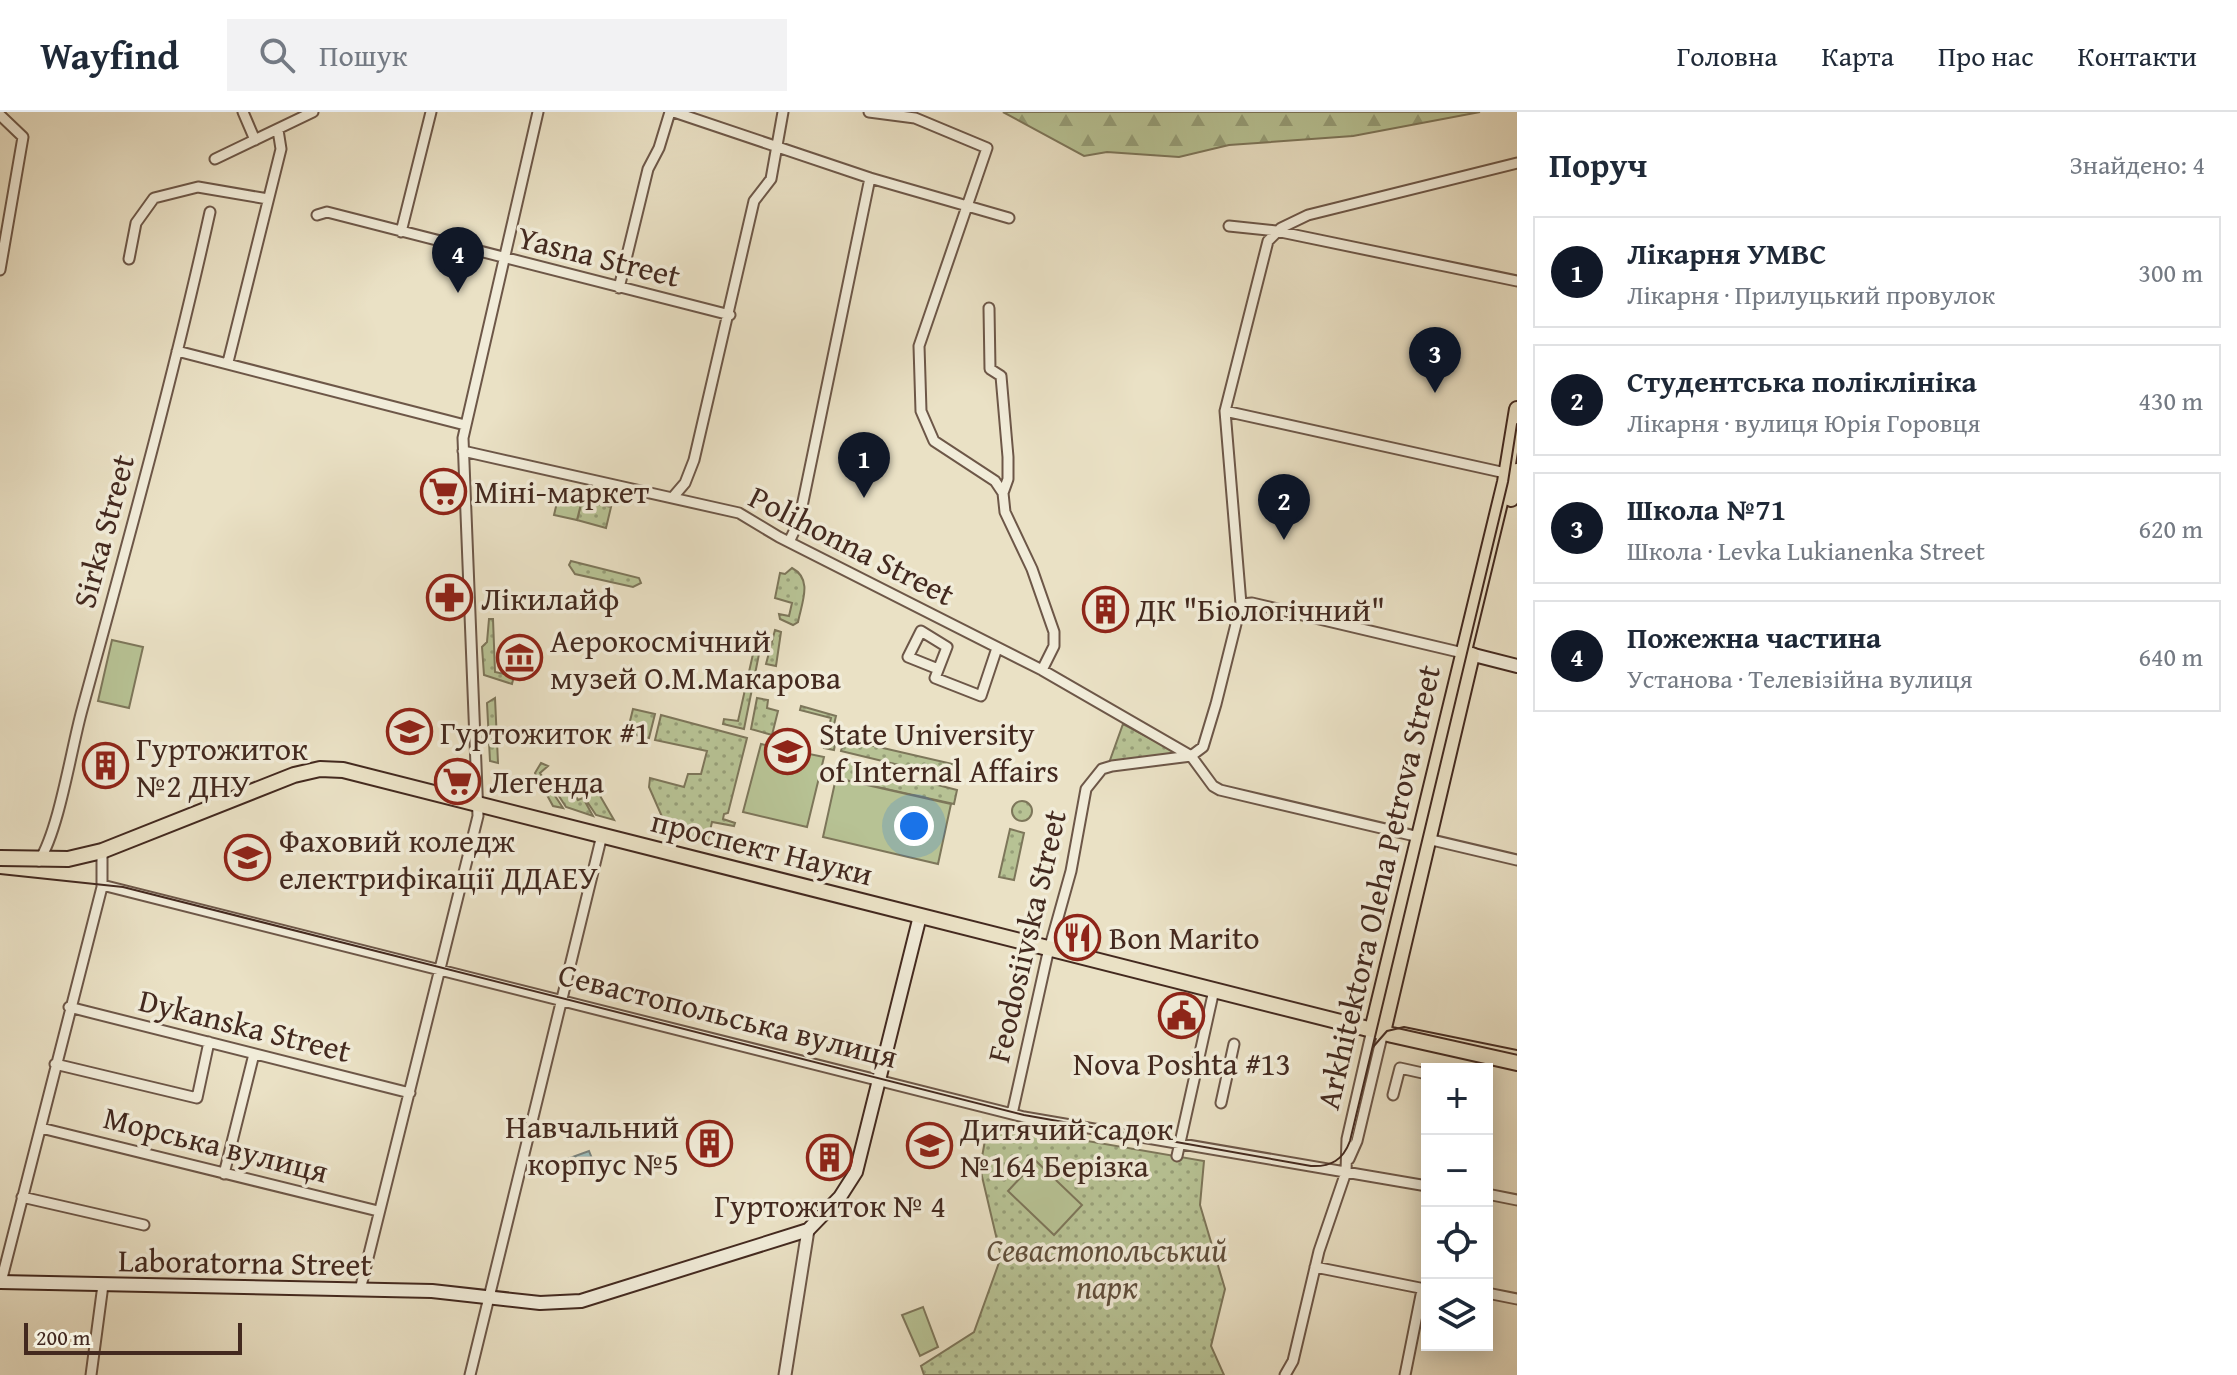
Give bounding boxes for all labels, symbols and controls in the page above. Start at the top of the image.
search box [227,19,787,91]
text: Wayfind [40,27,179,83]
icon: search [255,33,299,77]
text: Пошук [319,33,407,77]
text: Головна [1677,35,1777,76]
text: Карта [1821,35,1894,76]
text: Про нас [1938,35,2034,76]
text: Контакти [2078,35,2197,76]
text: Поруч [1549,140,1647,189]
text: Знайдено: 4 [2069,145,2205,184]
street label: Yasna Street [513,213,685,299]
pin: 4 [432,227,484,293]
text: Лікарня УМВС [1627,231,1826,275]
text: 1 [1570,253,1584,292]
text: 300 m [2138,253,2203,292]
text: Лікарня · Прилуцький провулок [1627,275,1995,314]
pin: 3 [1409,327,1461,393]
text: Студентська поліклініка [1627,359,1977,403]
text: 2 [1570,381,1584,420]
text: 430 m [2138,381,2203,420]
text: Лікарня · вулиця Юрія Горовця [1627,403,1980,442]
pin: 1 [838,432,890,498]
street label: Sirka Street [60,449,146,613]
supermarket icon: Міні-маркет [419,467,467,515]
place label: Міні-маркет [474,468,650,515]
street label: Polihonna Street [741,473,963,617]
pin: 2 [1258,474,1310,540]
text: Школа №71 [1627,487,1786,531]
text: 3 [1570,509,1584,548]
text: 620 m [2138,509,2203,548]
text: Школа · Levka Lukianenka Street [1627,531,1985,570]
pharmacy icon: Лікилайф [426,574,474,622]
place label: Лікилайф [481,575,619,622]
building icon: ДК "Біологічний" [1081,585,1129,633]
place label: ДК "Біологічний" [1135,586,1385,633]
text: Пожежна частина [1627,615,1881,659]
place label: Аерокосмічний музей О.М.Макарова [550,617,842,701]
museum icon: Аерокосмічний музей О.М.Макарова [495,634,543,682]
text: 4 [1570,637,1584,676]
text: 640 m [2138,637,2203,676]
text: Установа · Телевізійна вулиця [1627,659,1973,698]
street label: Arkhitektora Oleha Petrova Street [1304,660,1452,1114]
school or university icon: Гуртожиток #1 [385,708,433,756]
place label: Гуртожиток #1 [440,709,650,756]
place label: State University of Internal Affairs [819,710,1059,794]
place label: Гуртожиток №2 ДНУ [136,725,308,809]
school or university icon: State University of Internal Affairs [764,727,812,775]
building icon: Гуртожиток №2 ДНУ [81,742,129,790]
supermarket icon: Легенда [434,757,482,805]
place label: Легенда [489,758,605,805]
street label: проспект Науки [646,797,878,897]
street label: Feodosiivska Street [974,805,1078,1067]
your location [894,806,934,846]
place label: Фаховий коледж електрифікації ДДАЕУ [279,817,598,901]
school or university icon: Фаховий коледж електрифікації ДДАЕУ [224,834,272,882]
restaurant icon: Bon Marito [1054,913,1102,961]
place label: Bon Marito [1109,914,1260,961]
street label: Севастопольська вулиця [554,950,902,1080]
street label: Dykanska Street [134,976,356,1074]
public building icon: Nova Poshta #13 [1158,992,1206,1040]
place label: Nova Poshta #13 [1073,1040,1291,1087]
map controls [1421,1063,1493,1351]
button: + [1421,1063,1493,1135]
street label: Морська вулиця [99,1093,333,1195]
place label: Навчальний корпус №5 [505,1103,679,1187]
place label: Дитячий садок №164 Берізка [959,1105,1174,1189]
building icon: Навчальний корпус №5 [686,1120,734,1168]
school or university icon: Дитячий садок №164 Берізка [905,1122,953,1170]
building icon: Гуртожиток № 4 [806,1134,854,1182]
button: − [1421,1135,1493,1207]
place label: Гуртожиток № 4 [714,1182,946,1229]
button: locate [1421,1207,1493,1279]
park label: Севастопольський парк [986,1226,1228,1310]
street label: Laboratorna Street [118,1236,372,1288]
button: layers [1421,1279,1493,1351]
scale bar [24,1319,242,1355]
text: 200 m [36,1321,91,1353]

